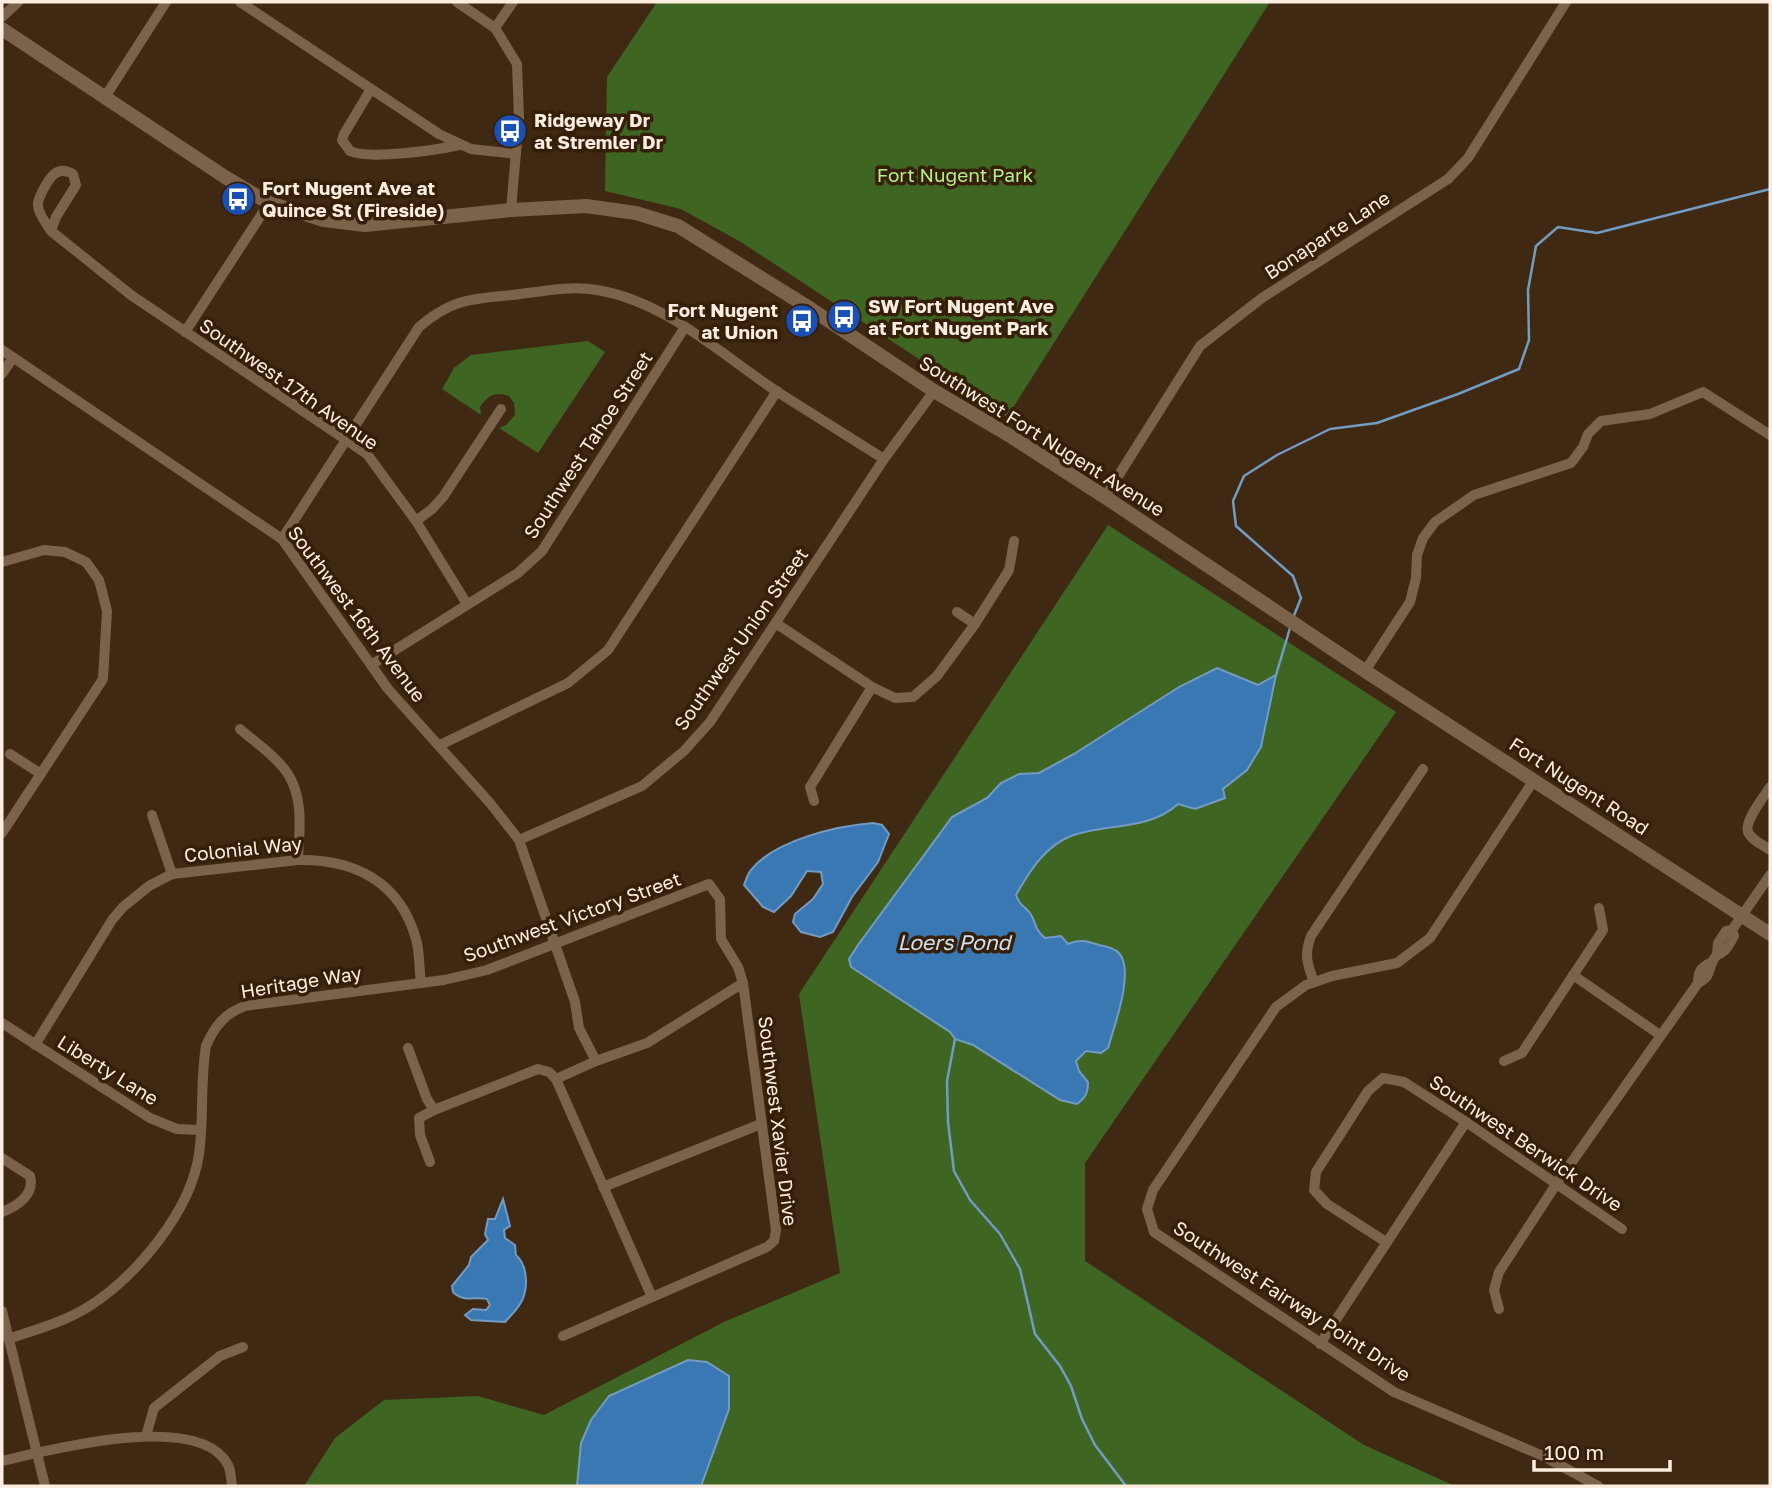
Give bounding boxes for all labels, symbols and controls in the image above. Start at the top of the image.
place label: Ridgeway Dr at Stremler Dr [534,108,664,153]
bus stop icon: Ridgeway Dr at Stremler Dr [491,112,529,150]
park label: Fort Nugent Park [877,163,1033,186]
place label: Fort Nugent Ave at Quince St (Fireside) [262,176,444,221]
bus stop icon: Fort Nugent Ave at Quince St (Fireside) [219,180,257,218]
street label: Bonaparte Lane [1260,186,1394,284]
place label: SW Fort Nugent Ave at Fort Nugent Park [868,294,1054,339]
place label: Fort Nugent at Union [668,298,778,343]
bus stop icon: SW Fort Nugent Ave at Fort Nugent Park [825,298,863,336]
bus stop icon: Fort Nugent at Union [783,302,821,340]
street label: Southwest 17th Avenue [195,313,383,454]
street label: Southwest Tahoe Street [518,347,657,543]
street label: Southwest Fort Nugent Avenue [915,350,1169,521]
street label: Southwest 16th Avenue [284,521,431,706]
street label: Southwest Union Street [669,543,812,734]
street label: Fort Nugent Road [1505,732,1653,839]
street label: Colonial Way [183,831,303,866]
street label: Southwest Victory Street [460,866,684,967]
water label: Loers Pond [897,929,1013,955]
street label: Heritage Way [239,961,363,1002]
street label: Southwest Xavier Drive [754,1015,803,1227]
street label: Liberty Lane [54,1030,163,1110]
street label: Southwest Berwick Drive [1425,1069,1627,1216]
street label: Southwest Fairway Point Drive [1170,1215,1415,1386]
scale bar [1534,1428,1670,1472]
text: 100 m [1544,1439,1604,1465]

